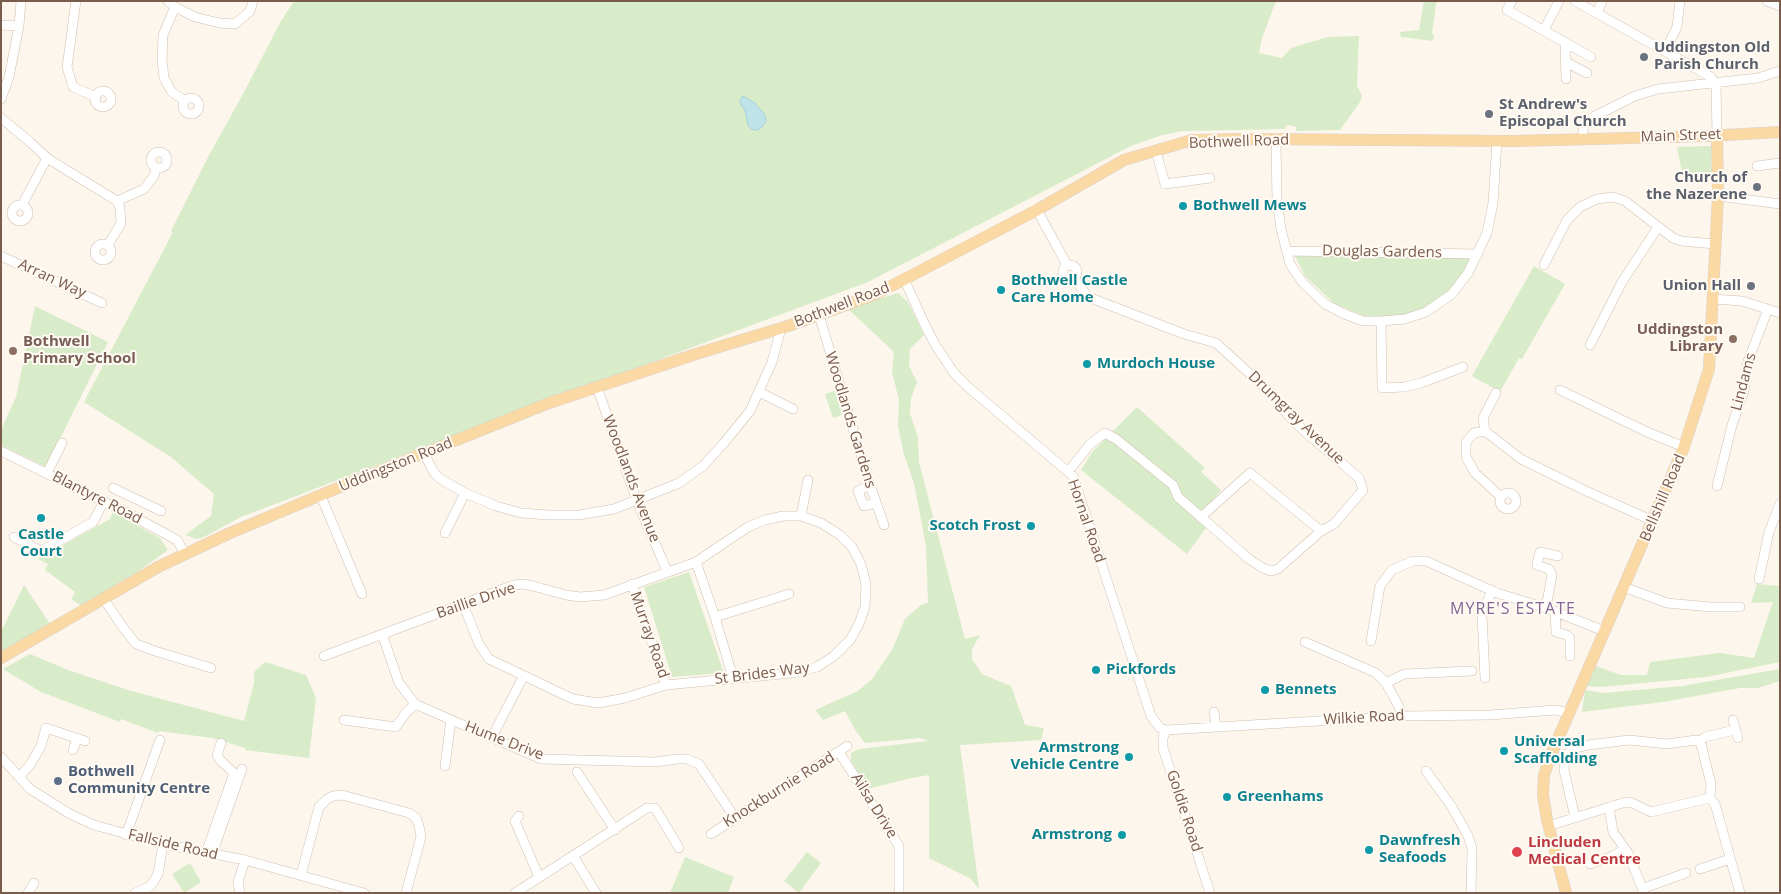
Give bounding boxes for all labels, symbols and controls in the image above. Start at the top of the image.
place label: Uddingston Old Parish Church [1654,39,1770,74]
marker: Uddingston Old Parish Church [1638,51,1650,63]
place label: St Andrew's Episcopal Church [1499,96,1627,131]
marker: St Andrew's Episcopal Church [1483,108,1495,120]
street label: Main Street [1640,126,1722,146]
street label: Bothwell Road [1188,131,1290,153]
place label: Church of the Nazerene [1646,169,1747,204]
marker: Church of the Nazerene [1751,181,1763,193]
place label: Bothwell Mews [1193,197,1307,215]
marker: Bothwell Mews [1177,200,1189,212]
street label: Douglas Gardens [1322,242,1442,262]
street label: Arran Way [15,255,89,303]
place label: Bothwell Castle Care Home [1011,272,1128,307]
place label: Union Hall [1662,277,1741,295]
street label: Bothwell Road [792,279,892,331]
marker: Union Hall [1745,280,1757,292]
marker: Bothwell Castle Care Home [995,284,1007,296]
place label: Uddingston Library [1637,321,1723,356]
place label: Bothwell Primary School [23,333,136,368]
marker: Uddingston Library [1727,333,1739,345]
marker: Bothwell Primary School [7,345,19,357]
street label: Woodlands Gardens [821,350,879,490]
street label: Lindams [1728,351,1760,413]
place label: Murdoch House [1097,355,1215,373]
marker: Murdoch House [1081,358,1093,370]
street label: Drumgray Avenue [1244,368,1348,468]
street label: Woodlands Avenue [598,413,664,545]
street label: Uddingston Road [337,434,455,496]
street label: Bellshill Road [1637,452,1689,544]
street label: Blantyre Road [49,468,145,528]
street label: Hornal Road [1063,477,1109,565]
marker: Castle Court [35,512,47,524]
place label: Scotch Frost [929,517,1021,535]
marker: Scotch Frost [1025,520,1037,532]
place label: Castle Court [18,526,64,561]
street label: Baillie Drive [434,579,518,623]
street label: Murray Road [626,589,672,681]
district label: MYRE'S ESTATE [1448,599,1578,619]
street label: St Brides Way [714,659,810,689]
place label: Pickfords [1106,661,1176,679]
marker: Pickfords [1090,664,1102,676]
place label: Bennets [1275,681,1336,699]
marker: Bennets [1259,684,1271,696]
street label: Wilkie Road [1323,707,1405,729]
street label: Hume Drive [462,718,546,764]
place label: Universal Scaffolding [1514,733,1597,768]
place label: Armstrong Vehicle Centre [1010,739,1119,774]
marker: Universal Scaffolding [1498,745,1510,757]
street label: Knockburnie Road [720,748,838,832]
marker: Armstrong Vehicle Centre [1123,751,1135,763]
place label: Bothwell Community Centre [68,763,210,798]
street label: Goldie Road [1162,768,1206,854]
street label: Ailsa Drive [847,770,901,842]
marker: Bothwell Community Centre [52,775,64,787]
place label: Greenhams [1237,788,1323,806]
marker: Greenhams [1221,791,1233,803]
street label: Fallside Road [126,826,220,864]
place label: Armstrong [1032,826,1112,844]
marker: Armstrong [1116,829,1128,841]
place label: Dawnfresh Seafoods [1379,832,1461,867]
place label: Lincluden Medical Centre [1528,834,1641,869]
marker: Dawnfresh Seafoods [1363,844,1375,856]
marker: Lincluden Medical Centre [1510,845,1524,859]

